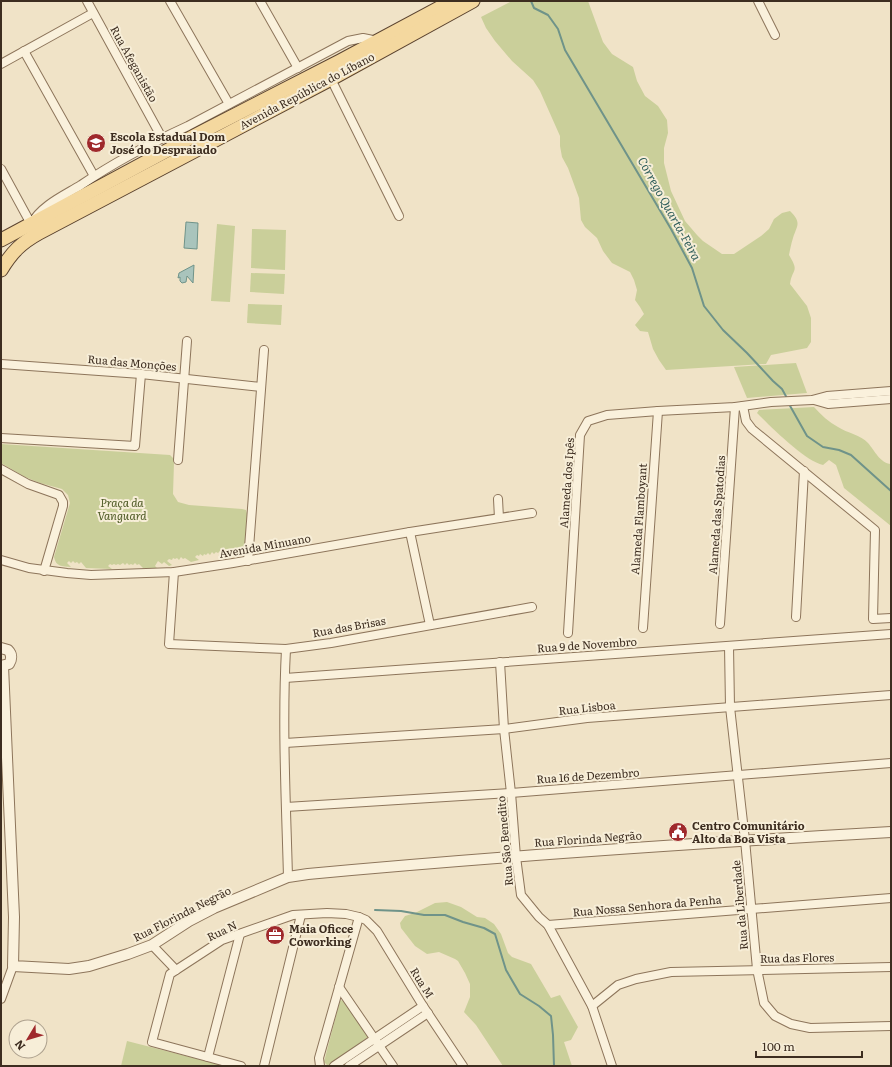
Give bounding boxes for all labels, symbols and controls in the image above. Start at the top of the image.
street label: Rua Afeganistão [107,23,162,104]
street label: Avenida República do Líbano [236,48,377,133]
place label: Escola Estadual Dom José do Despraiado [110,128,225,157]
school or university icon: Escola Estadual Dom José do Despraiado [85,132,107,154]
water label: Córrego Quarta-Feira [634,153,706,264]
street label: Rua das Monções [87,350,177,374]
street label: Alameda dos Ipês [555,437,577,529]
street label: Alameda das Spatodias [704,455,728,575]
street label: Alameda Flamboyant [626,462,650,575]
park label: Praça da Vanguard [97,494,147,523]
street label: Avenida Minuano [218,529,312,561]
street label: Rua das Brisas [311,612,387,640]
street label: Rua 9 de Novembro [536,633,637,655]
street label: Rua Lisboa [558,696,616,718]
street label: Rua 16 de Dezembro [536,763,640,787]
street label: Rua São Benedito [492,795,516,887]
place label: Centro Comunitário Alto da Boa Vista [692,817,805,846]
public building icon: Centro Comunitário Alto da Boa Vista [667,821,689,843]
street label: Rua Florinda Negrão [534,826,642,850]
street label: Rua da Liberdade [727,859,751,951]
street label: Rua Florinda Negrão [130,881,233,945]
street label: Rua Nossa Senhora da Penha [572,891,722,919]
street label: Rua N [204,916,239,944]
place label: Maia Oficce Coworking [289,920,353,949]
office icon: Maia Oficce Coworking [264,924,286,946]
street label: Rua das Flores [760,948,834,966]
street label: Rua M [407,964,439,1001]
north arrow [8,1019,48,1059]
scale bar [756,1033,862,1059]
text: N [10,1037,28,1054]
text: 100 m [762,1037,795,1055]

